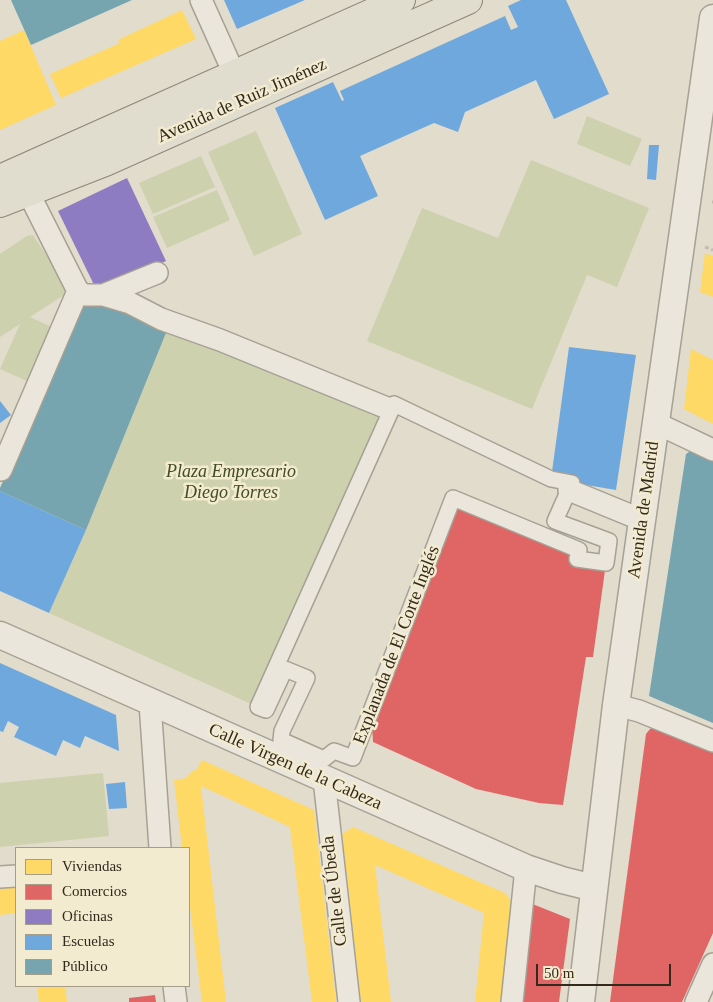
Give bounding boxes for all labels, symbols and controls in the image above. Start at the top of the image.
street label: Avenida de Ruiz Jiménez [154,54,330,148]
street label: Avenida de Madrid [624,440,664,580]
park label: Plaza Empresario Diego Torres [166,461,296,504]
street label: Explanada de El Corte Inglés [349,543,445,747]
street label: Calle Virgen de la Cabeza [205,719,385,815]
street label: Calle de Úbeda [318,835,352,947]
legend [15,847,190,987]
text: Viviendas [62,858,122,874]
text: Comercios [62,883,127,899]
text: Oficinas [62,908,113,924]
text: Escuelas [62,933,114,949]
scale bar [538,954,673,986]
text: Público [62,958,108,974]
text: 50 m [544,965,574,981]

